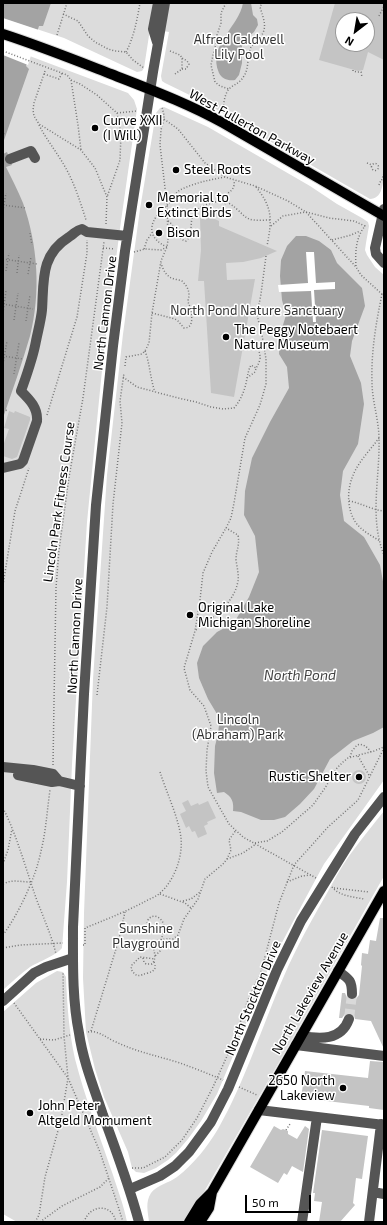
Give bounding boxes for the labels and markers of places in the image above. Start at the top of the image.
place label: Curve XXII (I Will) [103,113,162,144]
marker: Curve XXII (I Will) [90,123,100,133]
place label: Steel Roots [184,162,251,178]
marker: Steel Roots [171,165,181,175]
place label: Memorial to Extinct Birds [157,190,232,221]
marker: Memorial to Extinct Birds [144,200,154,210]
place label: Bison [167,225,200,241]
marker: Bison [154,228,164,238]
place label: The Peggy Notebaert Nature Museum [234,322,358,353]
marker: The Peggy Notebaert Nature Museum [221,332,231,342]
place label: Original Lake Michigan Shoreline [198,600,310,631]
marker: Original Lake Michigan Shoreline [185,610,195,620]
place label: Rustic Shelter [269,769,351,785]
marker: Rustic Shelter [354,772,364,782]
place label: 2650 North Lakeview [268,1073,335,1104]
marker: 2650 North Lakeview [338,1083,348,1093]
place label: John Peter Altgeld Momument [38,1098,152,1129]
marker: John Peter Altgeld Momument [25,1108,35,1118]

